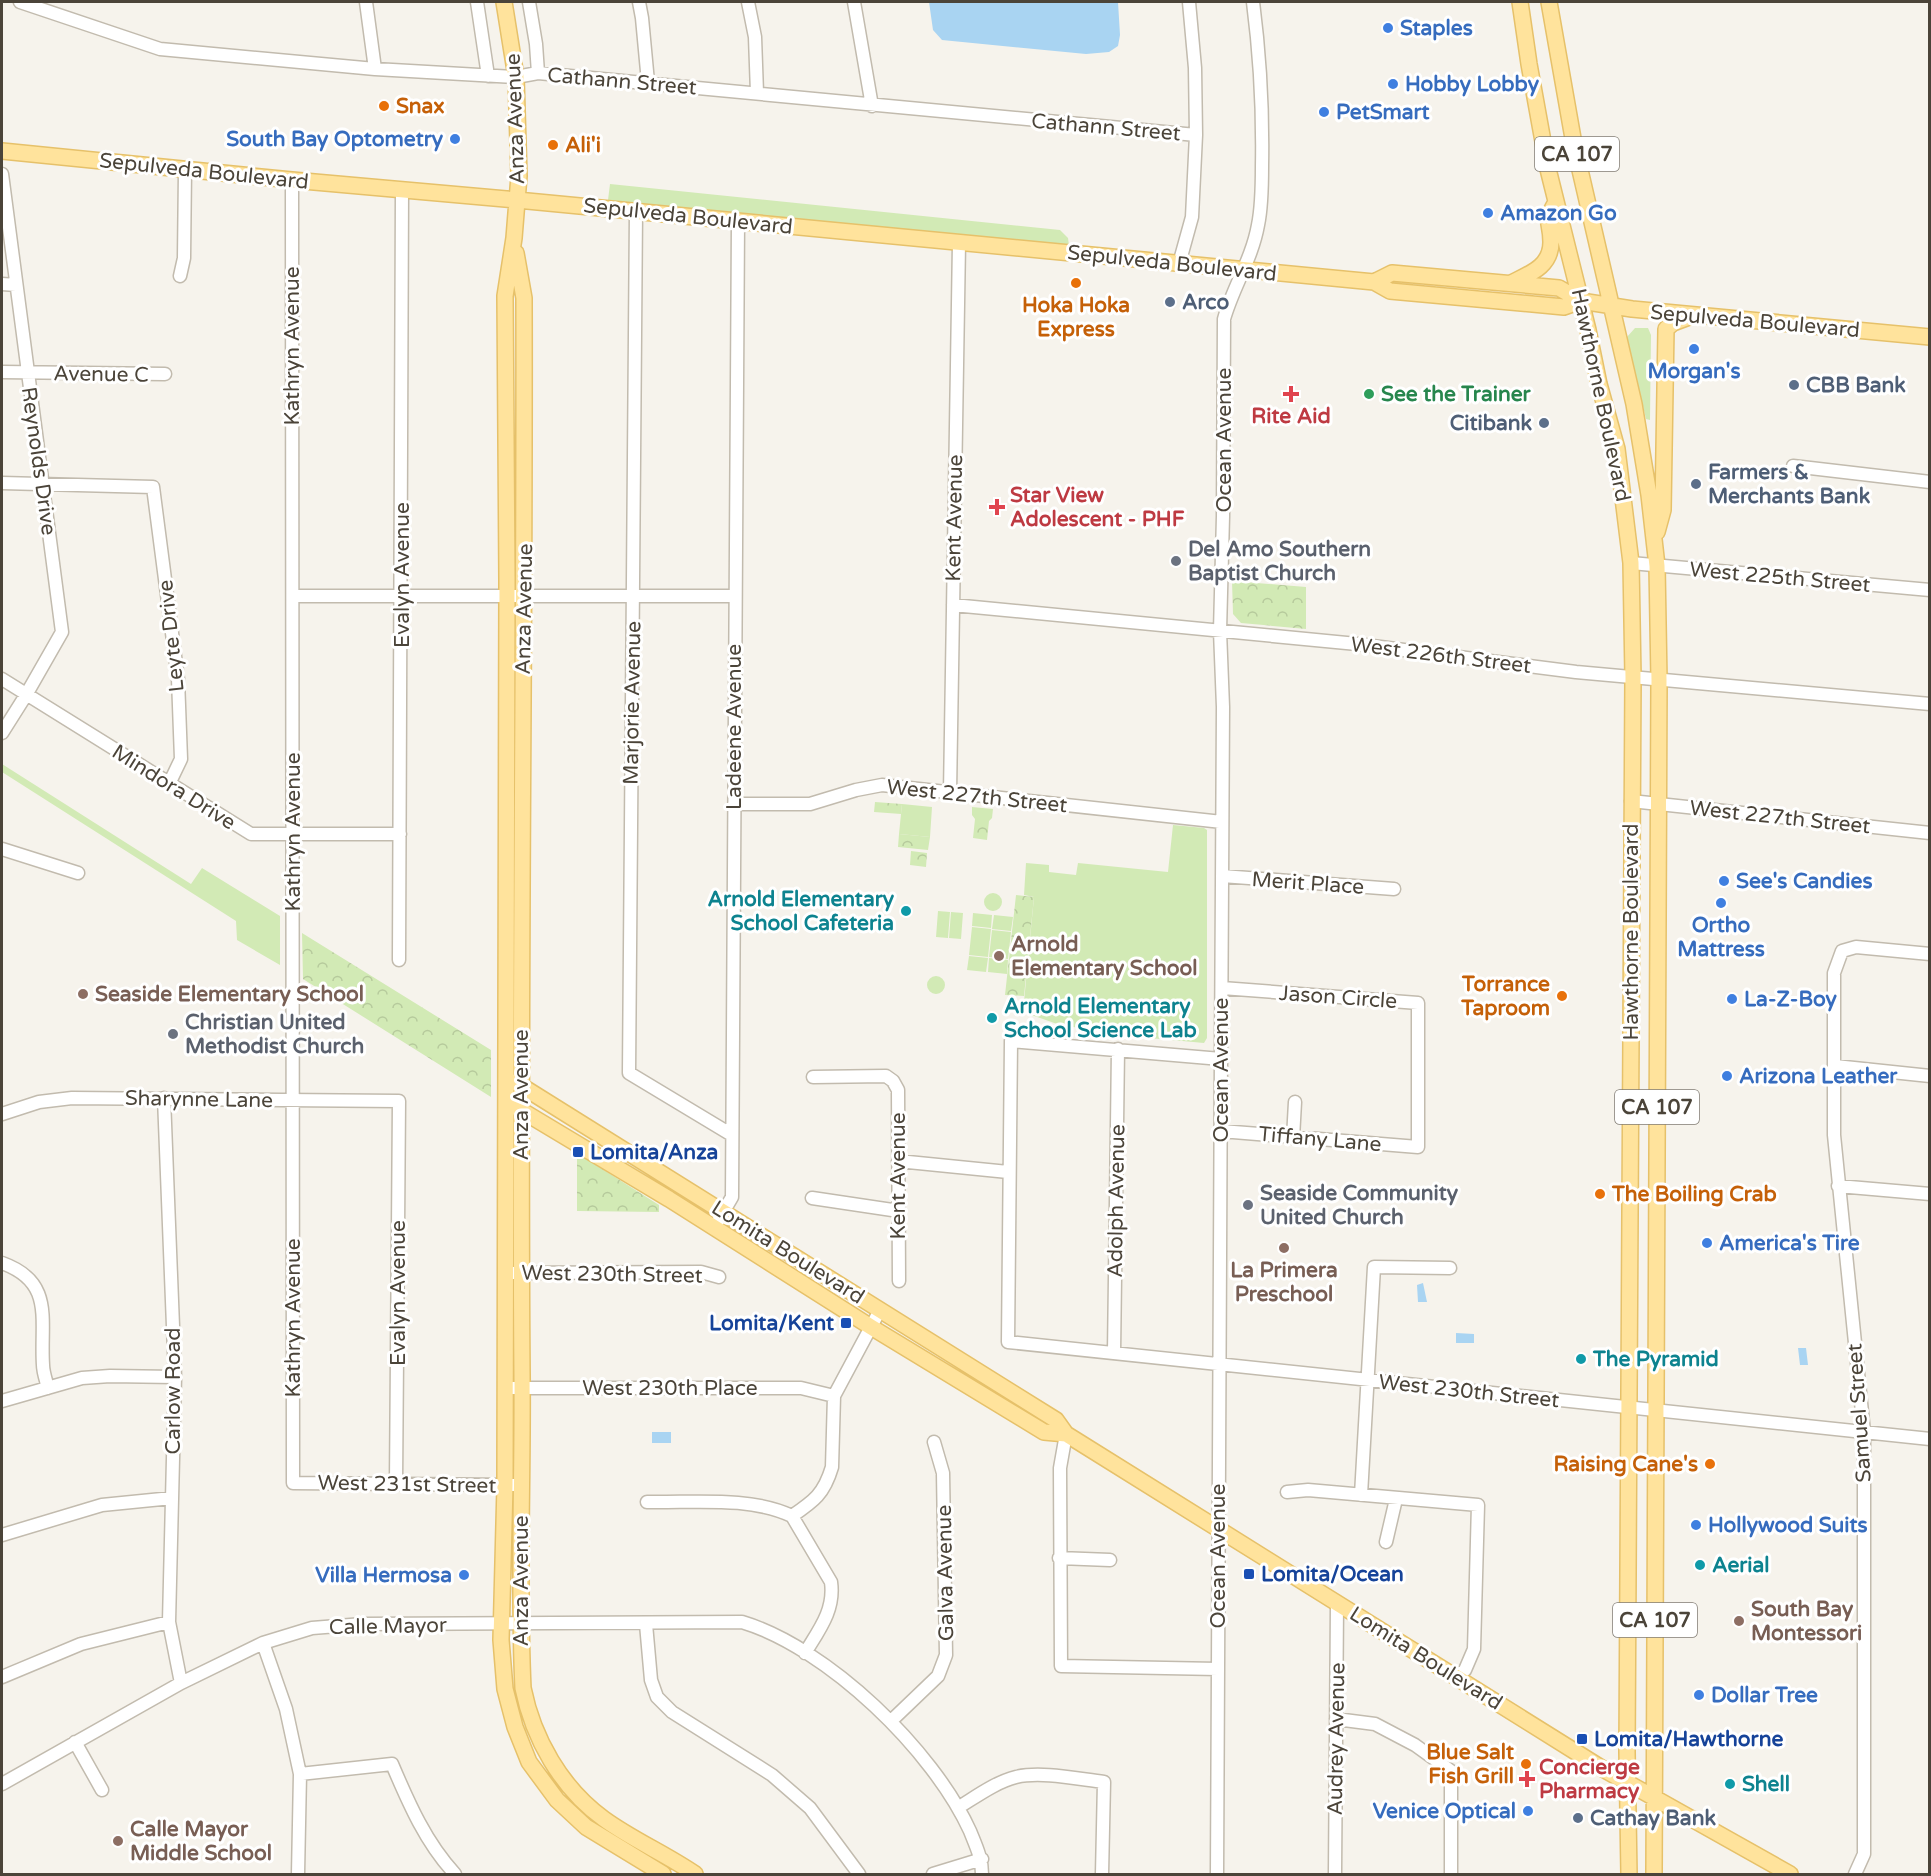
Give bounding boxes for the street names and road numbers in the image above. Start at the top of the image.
street label: Anza Avenue [501,53,530,185]
street label: Cathann Street [546,63,698,100]
street label: Cathann Street [1030,109,1182,146]
road number: CA 107 [1535,137,1619,171]
street label: Sepulveda Boulevard [98,148,310,195]
street label: Sepulveda Boulevard [582,193,794,240]
street label: Sepulveda Boulevard [1066,240,1278,287]
street label: Kathryn Avenue [280,266,305,426]
street label: Hawthorne Boulevard [1566,286,1635,504]
street label: Sepulveda Boulevard [1649,300,1861,343]
street label: Avenue C [53,361,149,388]
street label: Ocean Avenue [1212,367,1237,512]
street label: Reynolds Drive [16,385,61,537]
street label: Kent Avenue [941,454,968,582]
street label: Evalyn Avenue [390,502,415,648]
street label: Anza Avenue [511,543,538,675]
street label: West 225th Street [1688,557,1871,598]
street label: Leyte Drive [153,579,190,693]
street label: Marjorie Avenue [619,621,646,785]
street label: West 226th Street [1349,632,1533,679]
street label: Ladeene Avenue [722,644,747,810]
street label: Mindora Drive [107,739,240,835]
street label: Kathryn Avenue [281,752,306,912]
street label: West 227th Street [885,775,1069,818]
street label: West 227th Street [1688,796,1872,839]
street label: Hawthorne Boulevard [1619,823,1644,1041]
street label: Merit Place [1251,867,1365,900]
street label: Jason Circle [1278,981,1398,1014]
street label: Ocean Avenue [1209,997,1234,1142]
street label: Anza Avenue [509,1029,534,1161]
street label: Sharynne Lane [125,1086,273,1113]
road number: CA 107 [1615,1090,1699,1124]
street label: Kent Avenue [886,1112,911,1240]
street label: Tiffany Lane [1257,1122,1383,1157]
street label: Adolph Avenue [1103,1124,1130,1278]
street label: Lomita Boulevard [707,1195,869,1310]
street label: Evalyn Avenue [386,1220,411,1366]
street label: Kathryn Avenue [281,1238,306,1398]
street label: West 230th Street [521,1260,703,1289]
street label: Carlow Road [161,1327,186,1455]
street label: Samuel Street [1842,1343,1877,1483]
street label: West 230th Street [1377,1370,1561,1413]
street label: West 230th Place [582,1376,758,1401]
street label: West 231st Street [317,1470,497,1499]
street label: Ocean Avenue [1206,1483,1231,1628]
street label: Galva Avenue [932,1504,959,1641]
street label: Anza Avenue [509,1515,534,1647]
street label: Lomita Boulevard [1345,1601,1507,1716]
road number: CA 107 [1613,1603,1697,1637]
street label: Calle Mayor [329,1613,447,1640]
street label: Audrey Avenue [1323,1662,1350,1816]

